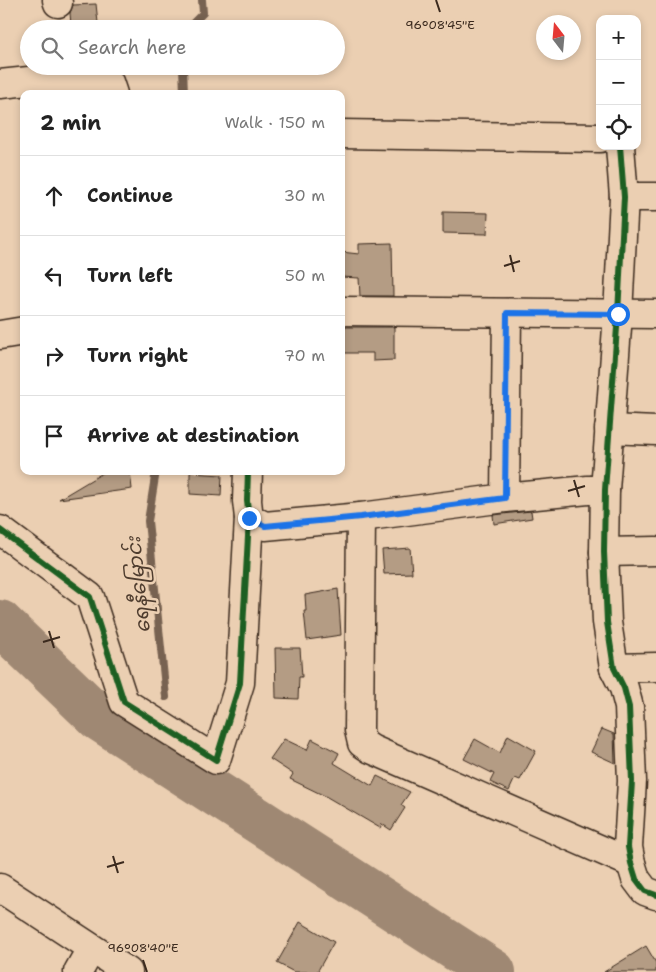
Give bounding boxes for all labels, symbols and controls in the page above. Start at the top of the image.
north arrow [536,15,581,60]
map controls [596,15,641,150]
button: + [596,15,641,60]
text: 96°08'45"E [405,17,475,33]
search box [20,20,345,75]
icon: search [38,34,66,62]
text: Search here [78,35,187,60]
button: − [596,60,641,105]
button: locate [596,105,641,150]
text: 2 min [40,109,101,137]
text: Walk · 150 m [224,112,325,133]
icon: ahead [40,182,68,210]
text: Continue [87,183,173,208]
text: 30 m [284,185,325,206]
icon: left [40,262,68,290]
text: Turn left [87,263,173,288]
text: 50 m [285,265,325,286]
route start [607,303,630,326]
icon: right [40,342,68,370]
text: Turn right [87,343,188,368]
text: 70 m [284,345,325,366]
icon: arrive [40,422,68,450]
text: Arrive at destination [87,423,299,448]
route end [238,507,261,530]
water label: ရေနီမြောင်း [119,534,160,635]
text: 96°08'40"E [108,940,178,956]

